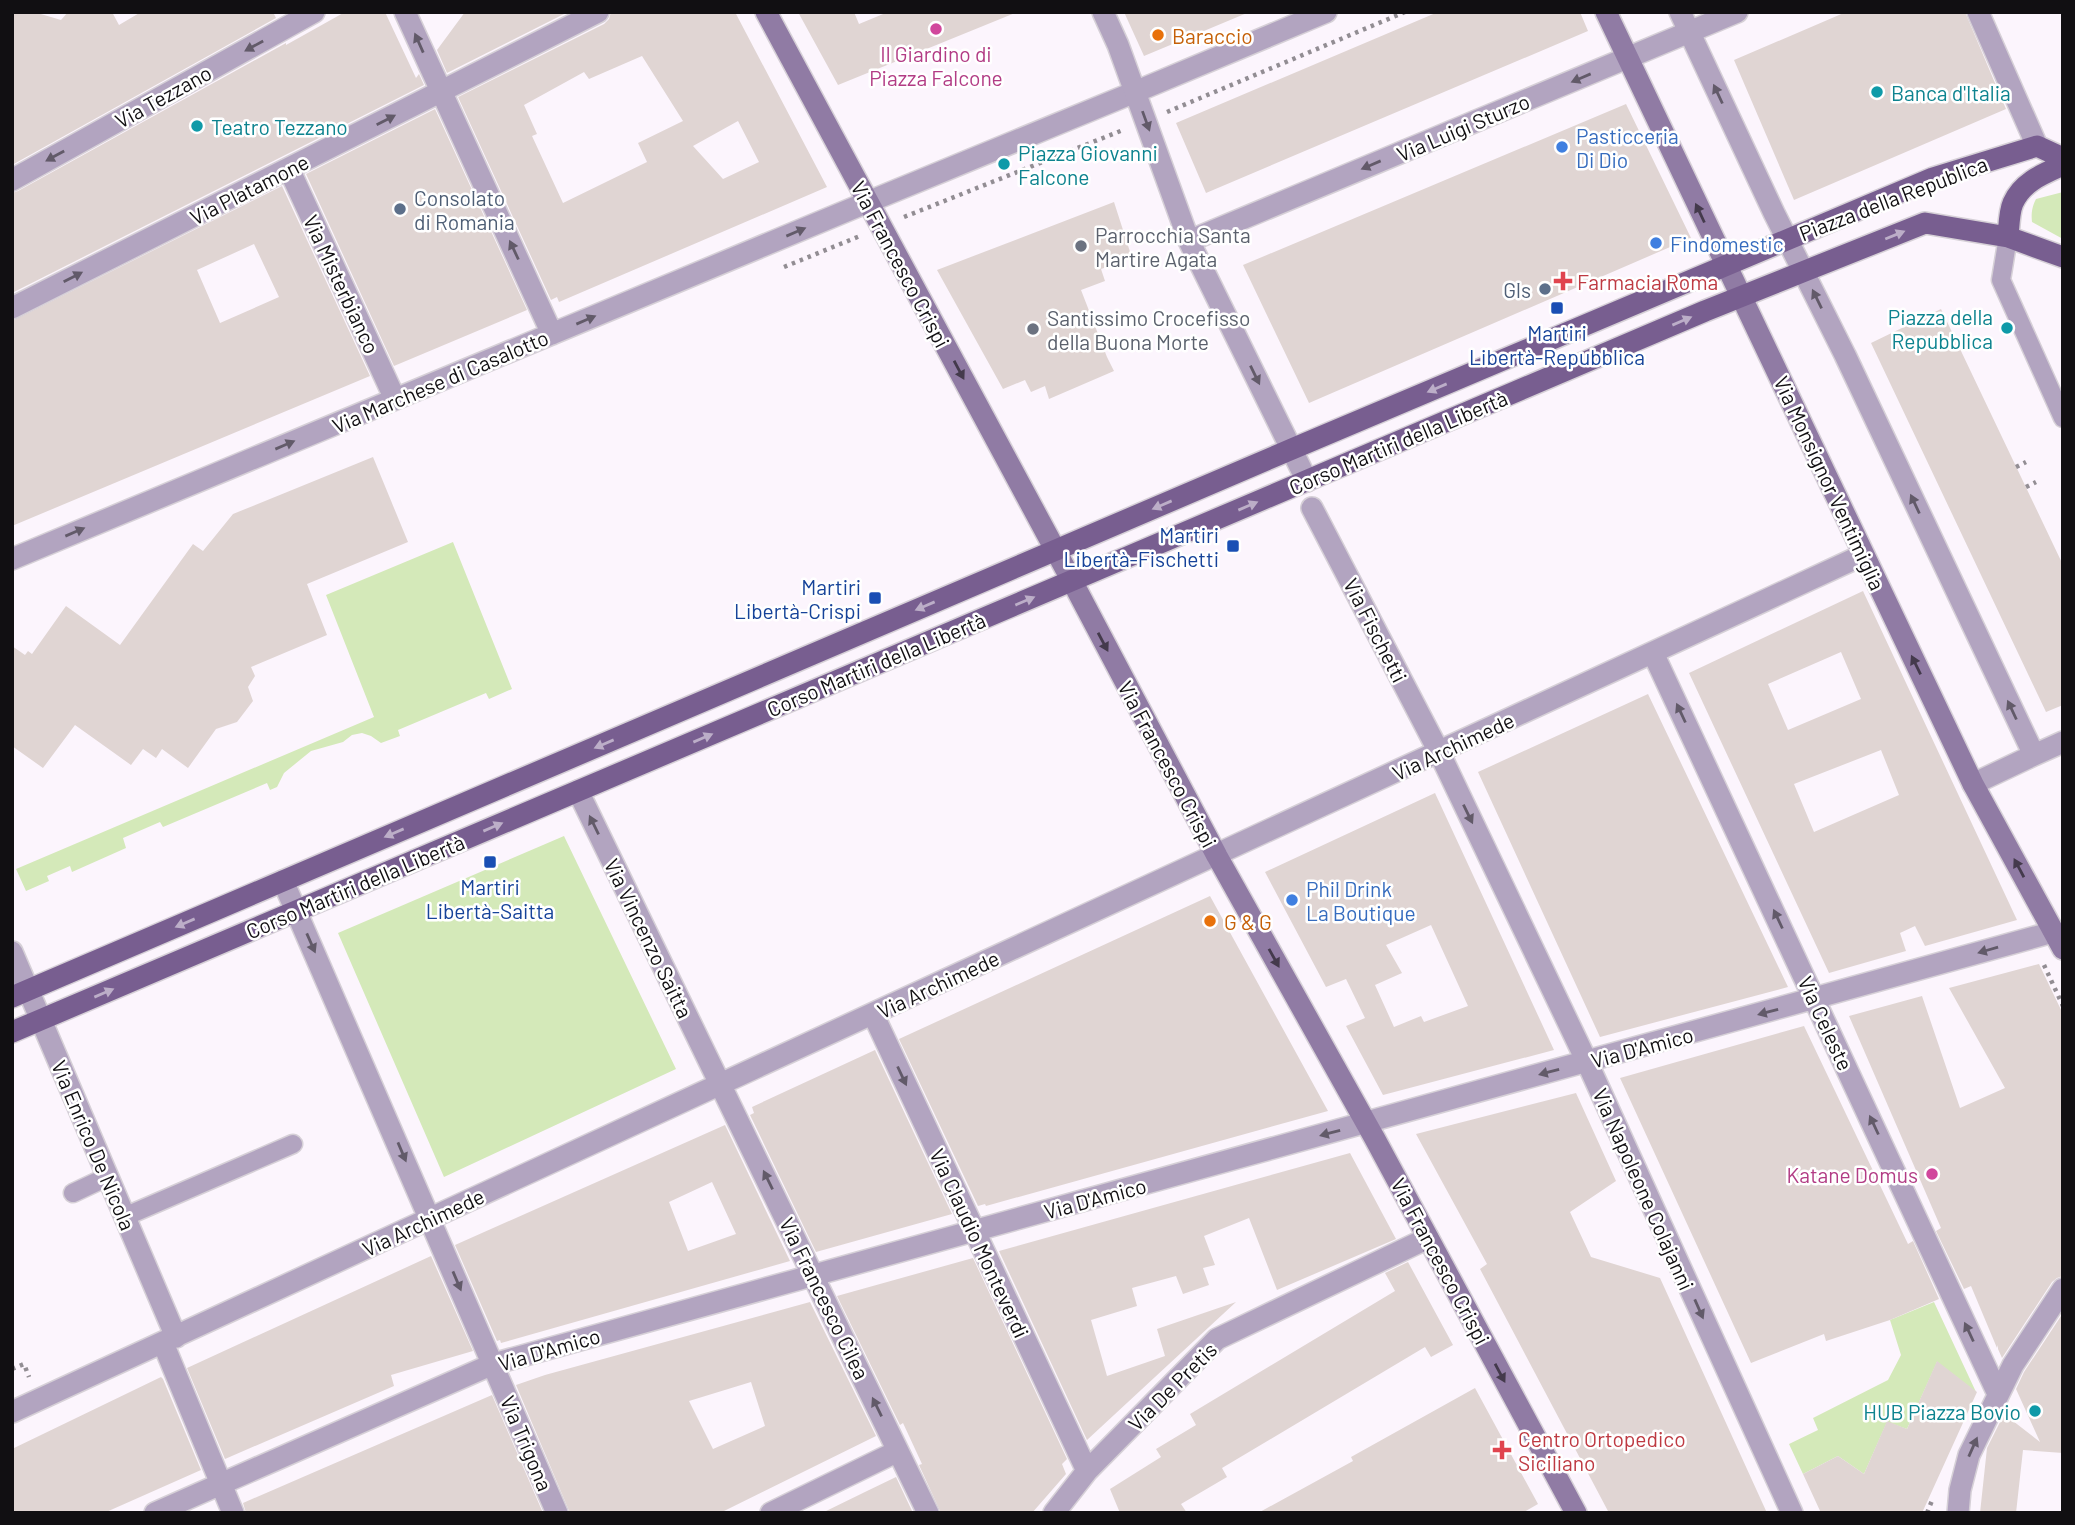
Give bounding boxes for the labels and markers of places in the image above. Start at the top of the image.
marker: Il Giardino di Piazza Falcone [928,21,944,37]
place label: Baraccio [1172,23,1253,48]
marker: Baraccio [1150,27,1166,43]
place label: Il Giardino di Piazza Falcone [869,41,1003,90]
place label: Banca d'Italia [1891,80,2011,105]
marker: Banca d'Italia [1869,84,1885,100]
place label: Teatro Tezzano [211,114,348,139]
marker: Teatro Tezzano [189,118,205,134]
place label: Pasticceria Di Dio [1576,123,1679,172]
marker: Pasticceria Di Dio [1554,139,1570,155]
place label: Piazza Giovanni Falcone [1018,140,1158,189]
marker: Piazza Giovanni Falcone [996,156,1012,172]
place label: Consolato di Romania [414,185,515,234]
marker: Consolato di Romania [392,201,408,217]
place label: Parrocchia Santa Martire Agata [1095,222,1251,271]
place label: Findomestic [1670,231,1784,256]
marker: Findomestic [1648,235,1664,251]
marker: Parrocchia Santa Martire Agata [1073,238,1089,254]
place label: Farmacia Roma [1577,269,1718,294]
marker: Farmacia Roma [1555,273,1571,289]
place label: Gls [1503,277,1531,302]
marker: Gls [1537,281,1553,297]
marker: Martiri Libertà-Repubblica [1549,300,1565,316]
place label: Piazza della Repubblica [1888,304,1993,353]
place label: Santissimo Crocefisso della Buona Morte [1047,305,1250,354]
place label: Martiri Libertà-Repubblica [1469,320,1645,369]
marker: Piazza della Repubblica [1999,320,2015,336]
marker: Santissimo Crocefisso della Buona Morte [1025,321,1041,337]
place label: Martiri Libertà-Fischetti [1064,522,1219,571]
marker: Martiri Libertà-Fischetti [1225,538,1241,554]
place label: Martiri Libertà-Crispi [734,574,861,623]
marker: Martiri Libertà-Crispi [867,590,883,606]
marker: Martiri Libertà-Saitta [482,854,498,870]
place label: Martiri Libertà-Saitta [426,874,554,923]
place label: Phil Drink La Boutique [1306,876,1416,925]
marker: Phil Drink La Boutique [1284,892,1300,908]
place label: G & G [1224,909,1272,934]
marker: G & G [1202,913,1218,929]
place label: Katane Domus [1786,1162,1918,1187]
marker: Katane Domus [1924,1166,1940,1182]
place label: HUB Piazza Bovio [1863,1399,2021,1424]
marker: HUB Piazza Bovio [2027,1403,2043,1419]
place label: Centro Ortopedico Siciliano [1518,1426,1686,1475]
marker: Centro Ortopedico Siciliano [1492,1440,1512,1460]

